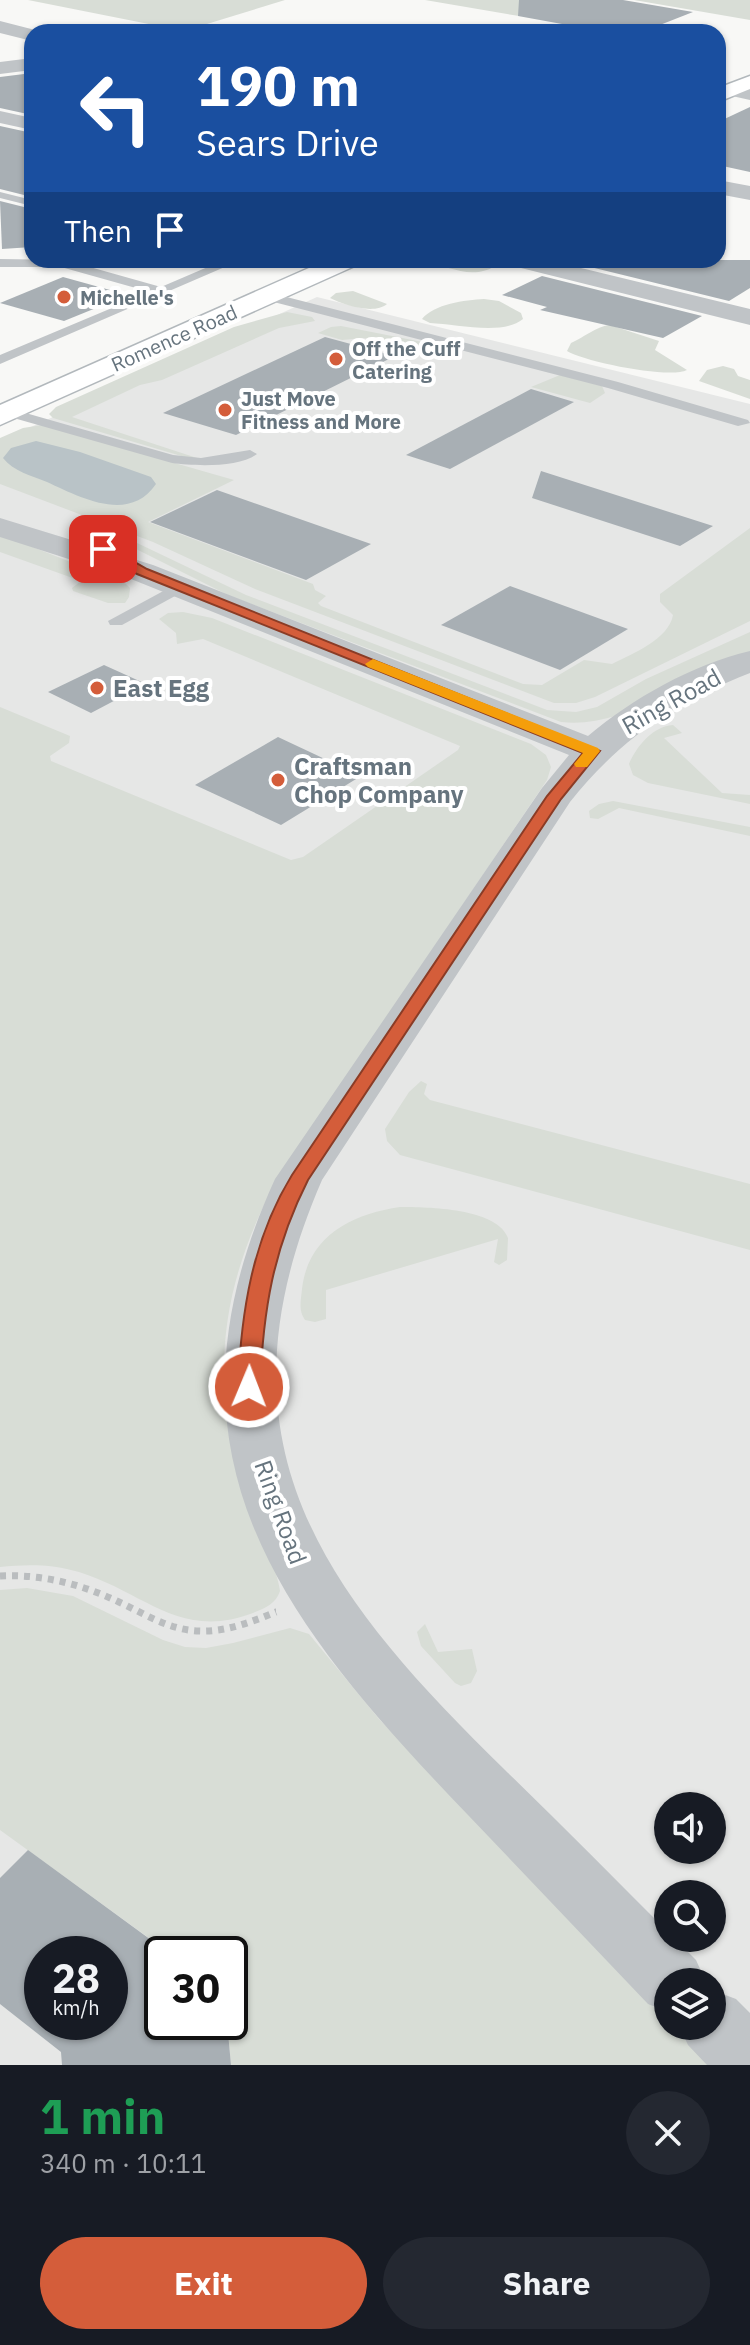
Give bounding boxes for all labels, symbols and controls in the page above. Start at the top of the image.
text: 190 m [196,49,360,121]
icon: left [64,56,168,160]
text: Sears Drive [196,119,379,166]
icon: arrive [148,208,192,252]
text: Then [64,211,132,250]
place label: Michelle's [80,284,174,311]
marker: Michelle's [55,288,73,306]
street label: Romence Road [107,298,241,378]
place label: Off the Cuff Catering [352,335,461,385]
marker: Off the Cuff Catering [327,350,345,368]
place label: Just Move Fitness and More [241,385,401,435]
marker: Just Move Fitness and More [216,401,234,419]
pin [69,515,137,583]
icon: arrive [81,527,125,571]
street label: Ring Road [616,661,726,741]
place label: East Egg [113,672,210,704]
marker: East Egg [88,679,106,697]
place label: Craftsman Chop Company [294,750,464,810]
marker: Craftsman Chop Company [269,771,287,789]
position arrow [207,1345,291,1429]
street label: Ring Road [247,1456,315,1568]
map controls [654,1792,726,2040]
button: sound [654,1792,726,1864]
button: search [654,1880,726,1952]
speed limit sign: 30 [144,1936,248,2040]
text: 28 [52,1952,100,2004]
button: layers [654,1968,726,2040]
text: km/h [52,1994,100,2021]
text: 1 min [40,2085,165,2147]
button: close [626,2091,710,2175]
text: 340 m · 10:11 [40,2146,206,2180]
button: Exit [40,2237,367,2329]
button: Share [383,2237,710,2329]

